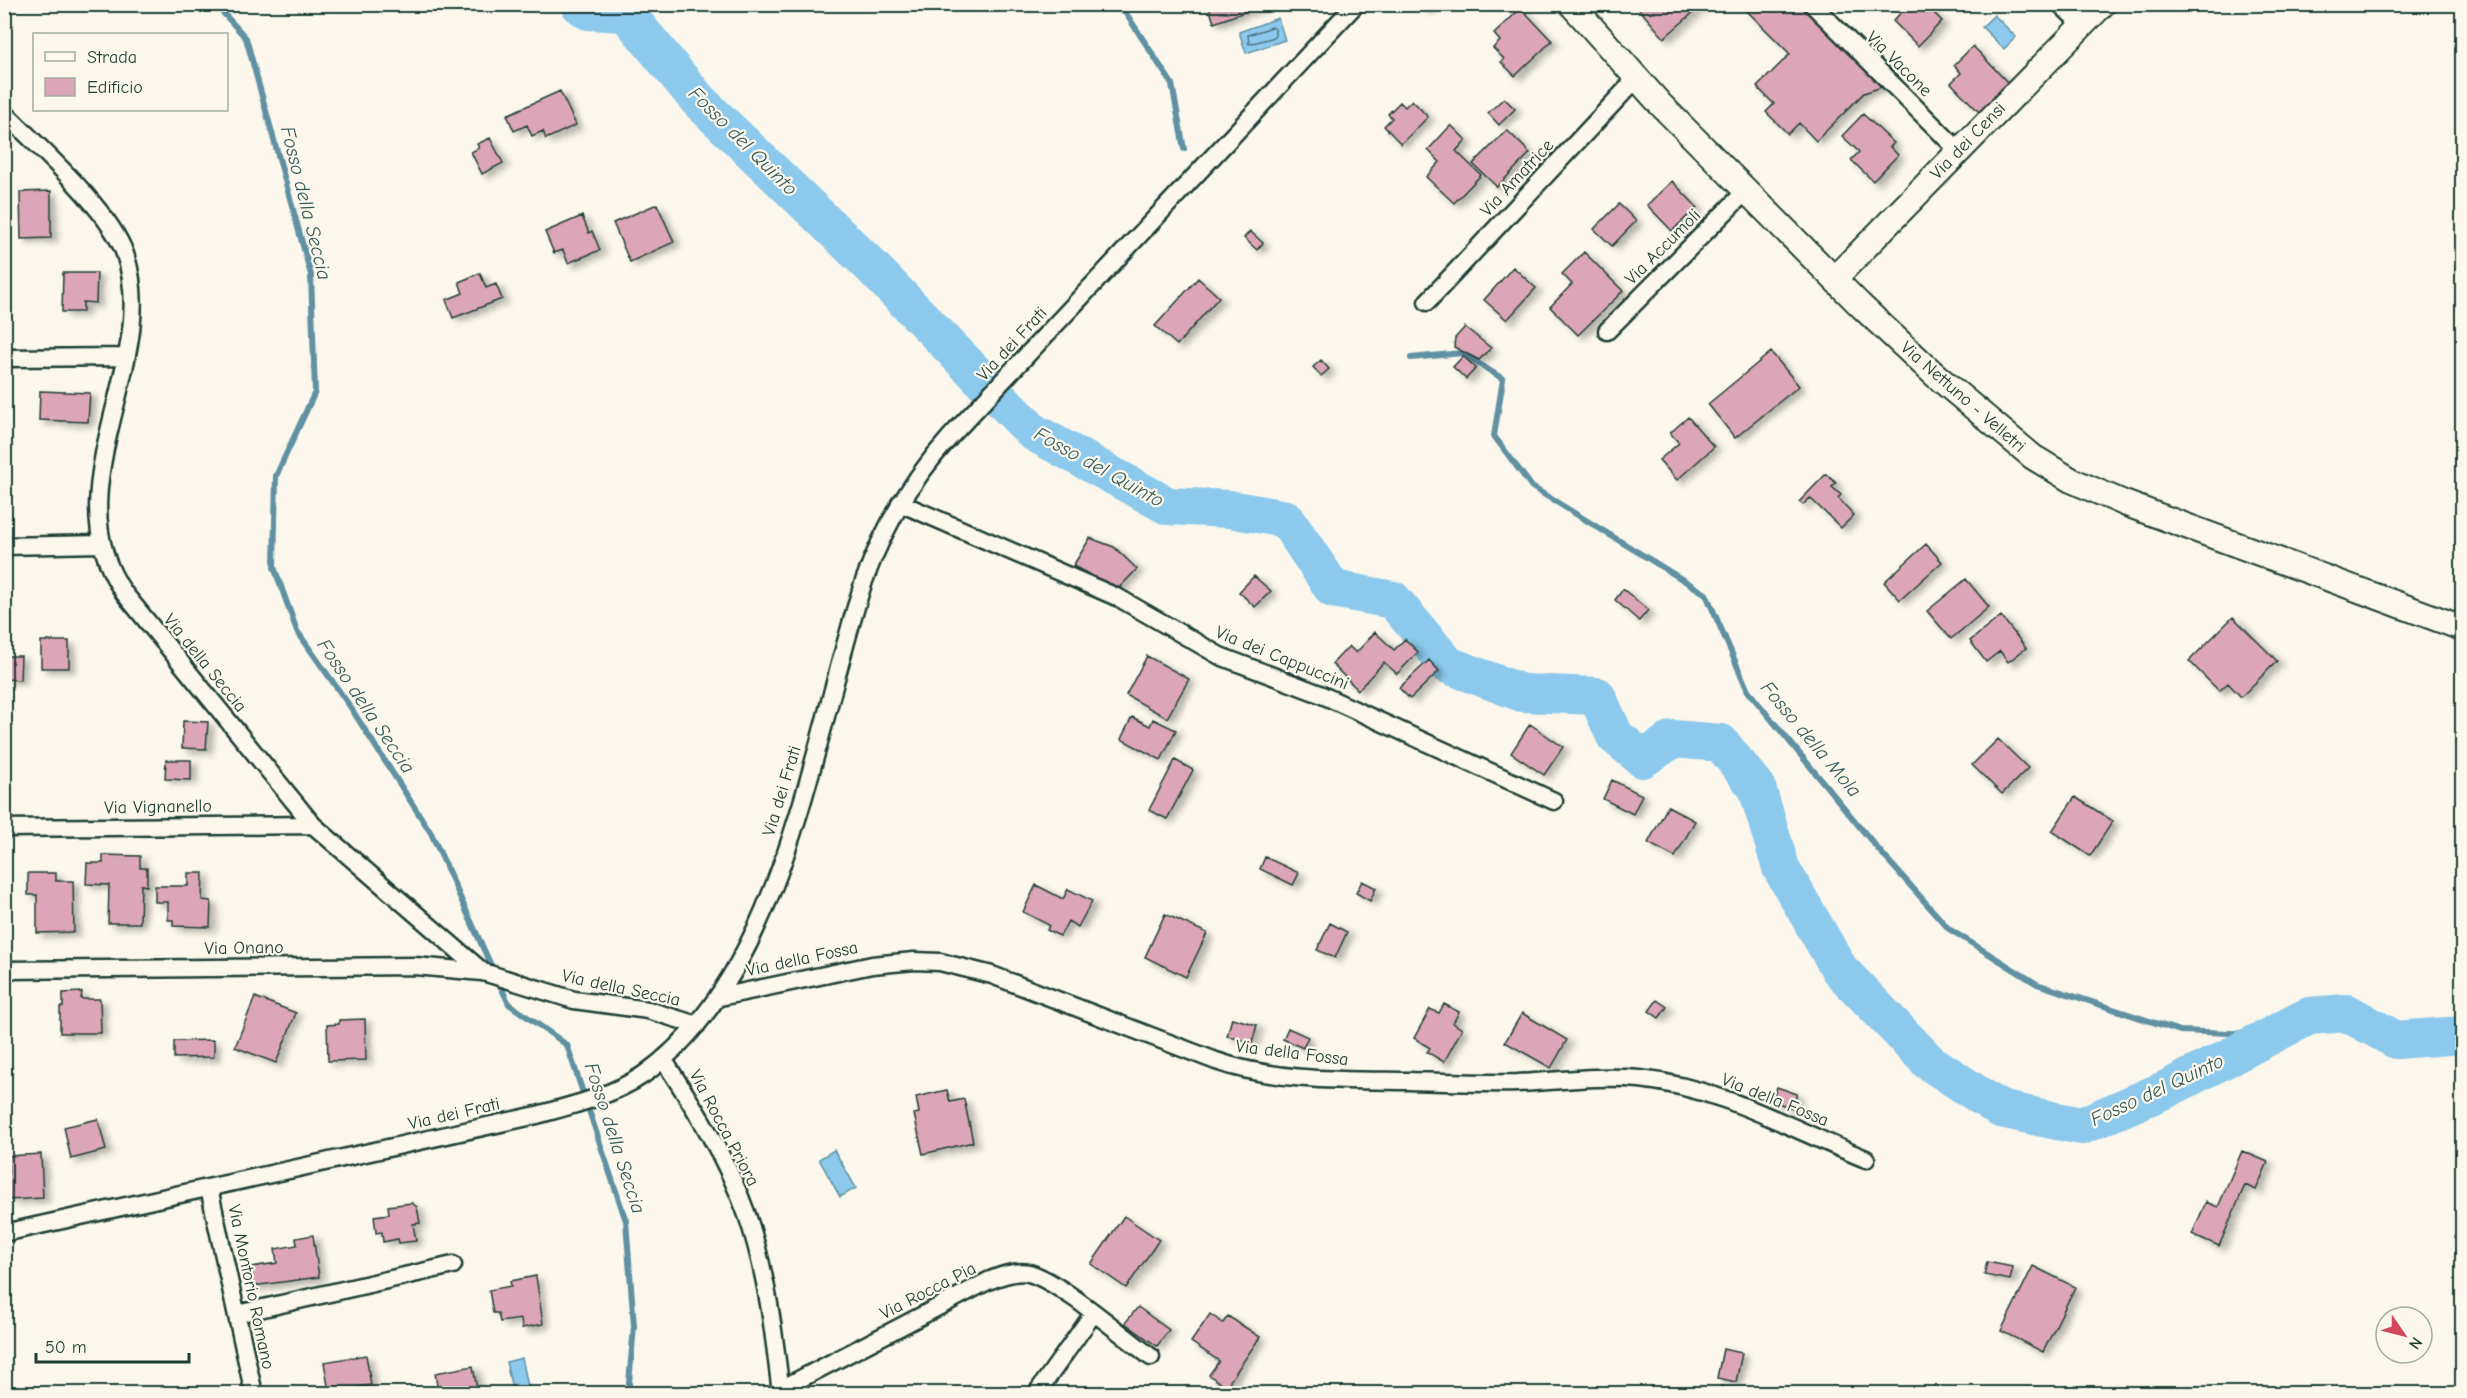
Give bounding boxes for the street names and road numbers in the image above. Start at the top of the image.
street label: Via Vacone [1862,27,1936,101]
street label: Via dei Censi [1926,98,2010,184]
street label: Via Amatrice [1476,135,1558,221]
street label: Via Accumoli [1621,205,1705,289]
street label: Via dei Frati [972,303,1052,385]
street label: Via Nettuno - Velletri [1896,337,2030,457]
street label: Via della Seccia [159,610,251,716]
street label: Via dei Cappuccini [1212,622,1352,694]
street label: Via dei Frati [758,743,806,839]
street label: Via Vignanello [104,796,212,818]
street label: Via Onano [204,937,284,959]
street label: Via della Fossa [744,937,860,981]
street label: Via della Seccia [560,965,682,1011]
street label: Via della Fossa [1234,1036,1350,1070]
street label: Via Rocca Priora [685,1066,763,1190]
street label: Via della Fossa [1718,1069,1832,1131]
street label: Via dei Frati [406,1093,502,1135]
street label: Via Montorio Romano [223,1203,279,1371]
street label: Via Rocca Pia [876,1258,980,1324]

